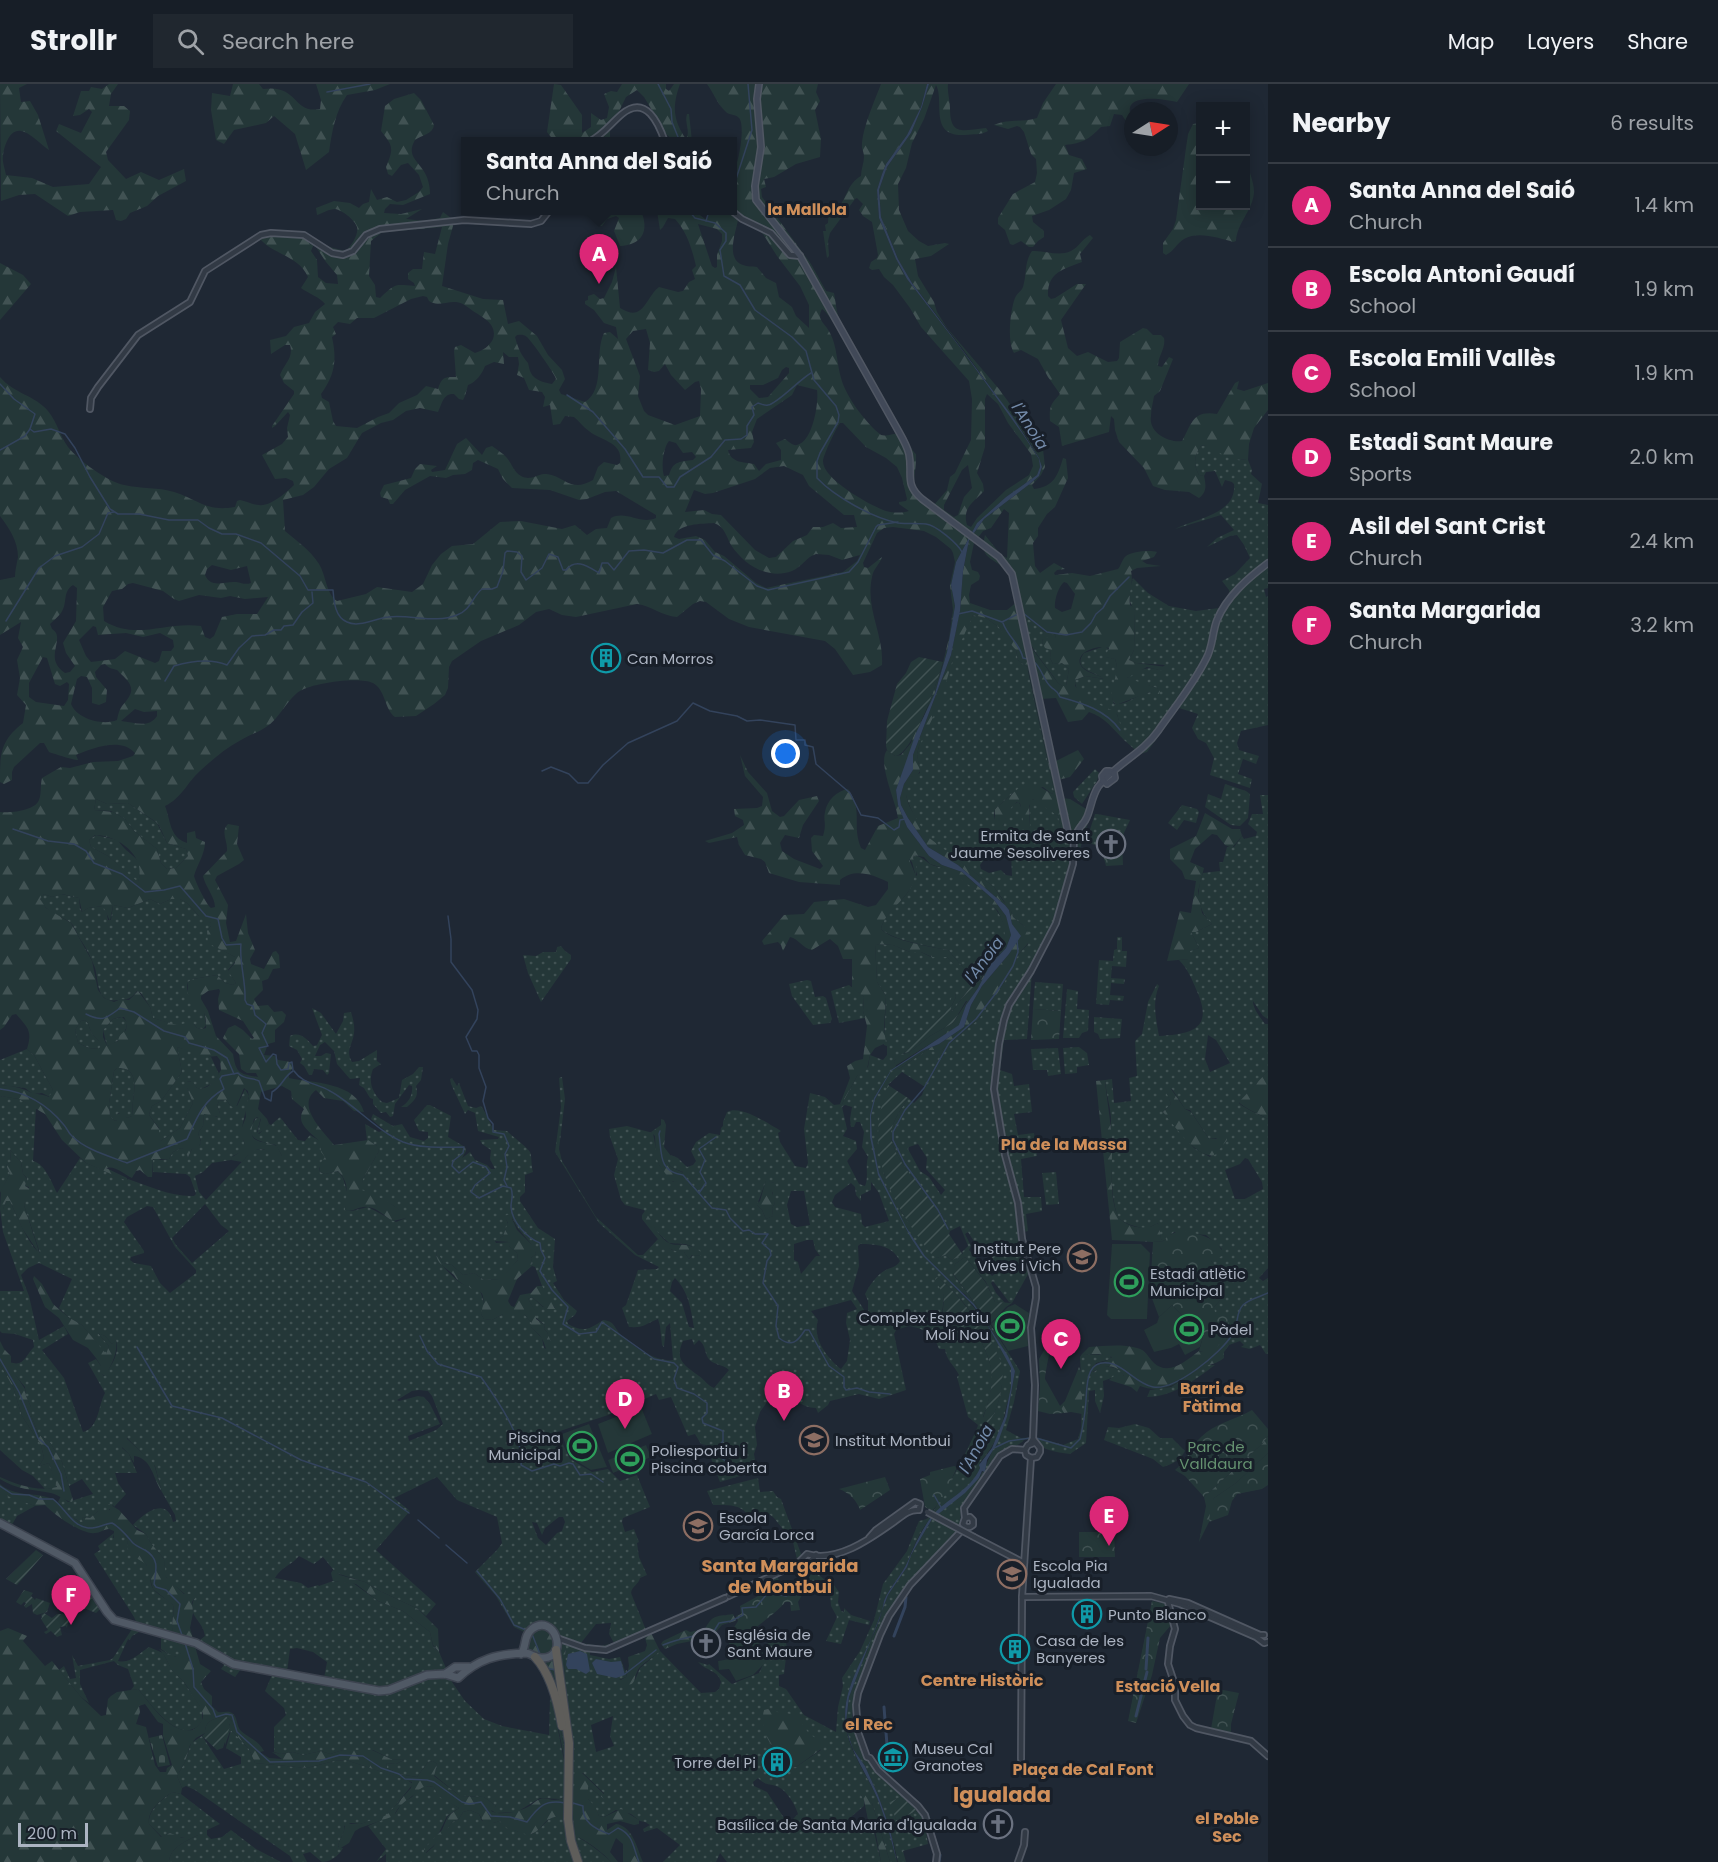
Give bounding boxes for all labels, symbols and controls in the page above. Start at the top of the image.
search box [153,14,573,68]
text: Strollr [30,21,117,60]
icon: search [174,25,207,58]
text: Search here [222,26,354,57]
text: Map [1448,27,1494,56]
text: Layers [1527,27,1594,56]
text: Share [1627,27,1688,56]
north arrow [1124,102,1178,156]
map controls [1196,102,1250,210]
button: + [1196,102,1250,156]
text: Nearby [1292,105,1390,141]
text: 6 results [1610,109,1694,137]
popup [461,137,737,215]
text: Santa Anna del Saió [486,146,712,177]
button: − [1196,156,1250,210]
text: Santa Anna del Saió [1349,175,1575,206]
text: Church [486,179,559,207]
text: A [1304,191,1319,219]
text: 1.4 km [1635,191,1694,219]
district label: la Mallola [767,198,847,221]
text: Church [1349,208,1422,236]
pin: A [580,234,618,284]
text: Escola Antoni Gaudí [1349,259,1575,290]
text: B [1305,275,1318,303]
text: 1.9 km [1635,275,1694,303]
text: School [1349,292,1416,320]
text: Escola Emili Vallès [1349,343,1556,374]
text: C [1304,359,1319,387]
text: 1.9 km [1635,359,1694,387]
text: School [1349,376,1416,404]
water label: l'Anoia [1006,398,1054,454]
text: Estadi Sant Maure [1349,427,1553,458]
text: D [1304,443,1319,471]
text: 2.0 km [1630,443,1694,471]
text: Sports [1349,460,1412,488]
text: Asil del Sant Crist [1349,511,1546,542]
text: E [1306,527,1317,555]
text: 2.4 km [1629,527,1694,555]
text: Church [1349,544,1422,572]
text: Santa Margarida [1349,595,1541,626]
text: F [1306,611,1317,639]
text: 3.2 km [1630,611,1694,639]
text: Church [1349,628,1422,656]
building icon: Can Morros [590,642,622,674]
place label: Can Morros [627,648,714,669]
your location [771,739,800,768]
place label: Ermita de Sant Jaume Sesoliveres [950,825,1090,863]
church icon: Ermita de Sant Jaume Sesoliveres [1095,828,1127,860]
water label: l'Anoia [959,932,1009,988]
district label: Pla de la Massa [1001,1133,1127,1156]
place label: Institut Pere Vives i Vich [973,1238,1061,1276]
school or university icon: Institut Pere Vives i Vich [1066,1241,1098,1273]
place label: Estadi atlètic Municipal [1150,1263,1246,1301]
sports icon: Estadi atlètic Municipal [1113,1266,1145,1298]
place label: Complex Esportiu Molí Nou [858,1307,989,1345]
sports icon: Complex Esportiu Molí Nou [994,1310,1026,1342]
sports icon: Pàdel [1173,1313,1205,1345]
place label: Pàdel [1210,1319,1252,1340]
pin: C [1042,1320,1080,1369]
pin: B [764,1372,804,1421]
district label: Barri de Fàtima [1180,1377,1244,1418]
pin: D [606,1380,644,1429]
water label: l'Anoia [953,1420,999,1478]
school or university icon: Institut Montbui [798,1424,830,1456]
place label: Piscina Municipal [488,1427,561,1465]
sports icon: Piscina Municipal [566,1430,598,1462]
place label: Institut Montbui [835,1430,951,1451]
park label: Parc de Valldaura [1179,1436,1253,1474]
place label: Poliesportiu i Piscina coberta [651,1440,767,1478]
sports icon: Poliesportiu i Piscina coberta [614,1443,646,1475]
pin: E [1090,1496,1128,1546]
place label: Escola García Lorca [719,1507,814,1545]
school or university icon: Escola García Lorca [682,1510,714,1542]
district label: Santa Margarida de Montbui [701,1553,859,1599]
place label: Escola Pia Igualada [1033,1555,1108,1593]
school or university icon: Escola Pia Igualada [996,1558,1028,1590]
pin: F [52,1576,90,1625]
building icon: Punto Blanco [1071,1598,1103,1630]
place label: Punto Blanco [1108,1604,1206,1625]
place label: Església de Sant Maure [727,1624,813,1662]
church icon: Església de Sant Maure [690,1627,722,1659]
place label: Casa de les Banyeres [1036,1630,1124,1668]
building icon: Casa de les Banyeres [999,1633,1031,1665]
district label: Centre Històric [921,1669,1044,1692]
district label: Estació Vella [1116,1675,1220,1698]
district label: el Rec [845,1713,893,1736]
place label: Museu Cal Granotes [914,1738,993,1776]
museum icon: Museu Cal Granotes [877,1741,909,1773]
building icon: Torre del Pi [761,1746,793,1778]
place label: Torre del Pi [674,1752,756,1773]
district label: Plaça de Cal Font [1012,1758,1154,1781]
district label: Igualada [953,1780,1051,1809]
district label: el Poble Sec [1195,1807,1259,1848]
church icon: Basílica de Santa Maria d'Igualada [982,1808,1014,1840]
place label: Basílica de Santa Maria d'Igualada [717,1814,977,1835]
scale bar [18,1820,88,1848]
text: 200 m [27,1822,77,1845]

